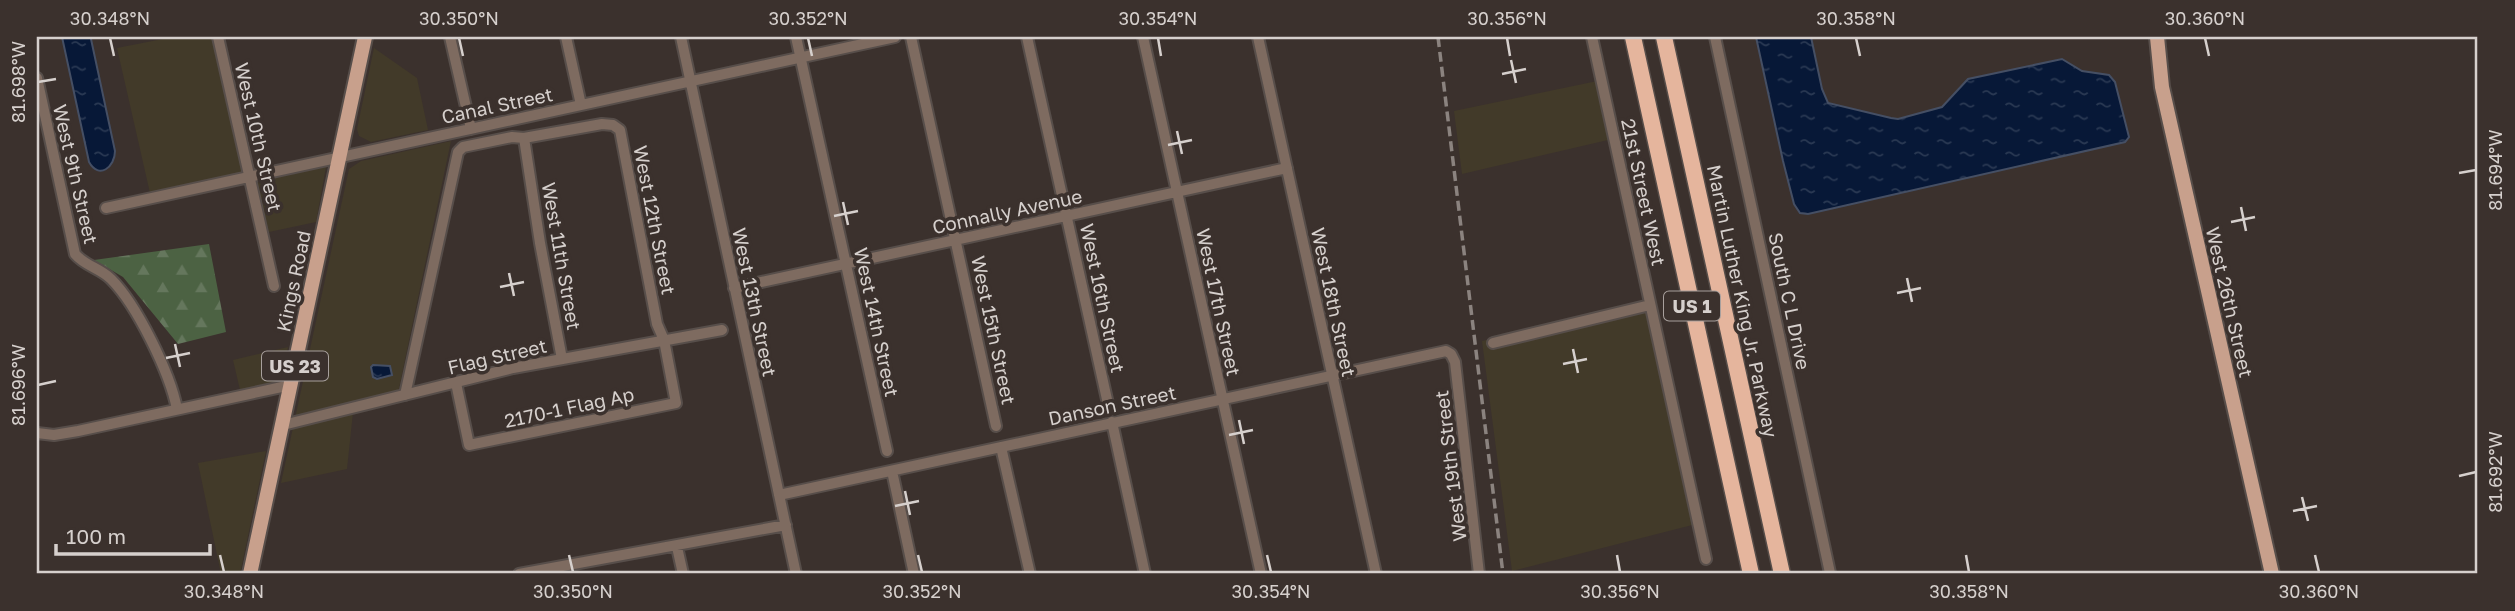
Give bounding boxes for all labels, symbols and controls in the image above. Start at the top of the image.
text: 30.348°N [70,7,150,29]
text: 30.350°N [419,7,499,29]
text: 30.352°N [768,7,848,29]
text: 30.354°N [1119,7,1197,29]
text: 30.356°N [1467,7,1547,29]
text: 30.358°N [1816,7,1896,29]
text: 30.360°N [2165,7,2245,29]
text: 81.698°W [7,41,29,123]
street label: West 10th Street [231,60,287,214]
street label: Canal Street [439,82,555,128]
street label: West 9th Street [49,102,103,246]
street label: 21st Street West [1617,116,1671,268]
text: 81.694°W [2484,129,2506,211]
street label: West 12th Street [629,143,681,297]
street label: Martin Luther King Jr. Parkway [1703,163,1783,440]
street label: West 11th Street [538,180,586,332]
street label: Connally Avenue [930,184,1084,238]
street label: West 16th Street [1076,221,1130,375]
street label: West 13th Street [728,225,782,379]
street label: West 18th Street [1307,225,1361,379]
street label: West 26th Street [2202,225,2258,379]
street label: West 17th Street [1192,226,1246,378]
street label: Kings Road [271,228,315,334]
street label: South C L Drive [1764,230,1816,372]
street label: West 14th Street [850,245,904,399]
street label: West 15th Street [967,254,1021,406]
road number: US 1 [1664,292,1720,320]
street label: Flag Street [445,333,549,379]
text: 81.696°W [7,344,29,426]
road number: US 23 [262,352,328,380]
street label: Danson Street [1046,380,1178,430]
street label: 2170-1 Flag Ap [502,382,636,432]
street label: West 19th Street [1429,389,1471,543]
text: 81.692°W [2484,431,2506,513]
scale bar [56,513,210,557]
text: 100 m [66,523,126,549]
text: 30.348°N [184,580,264,602]
text: 30.350°N [533,580,613,602]
text: 30.352°N [882,580,962,602]
text: 30.354°N [1232,580,1310,602]
text: 30.356°N [1580,580,1660,602]
text: 30.358°N [1929,580,2009,602]
text: 30.360°N [2279,580,2359,602]

